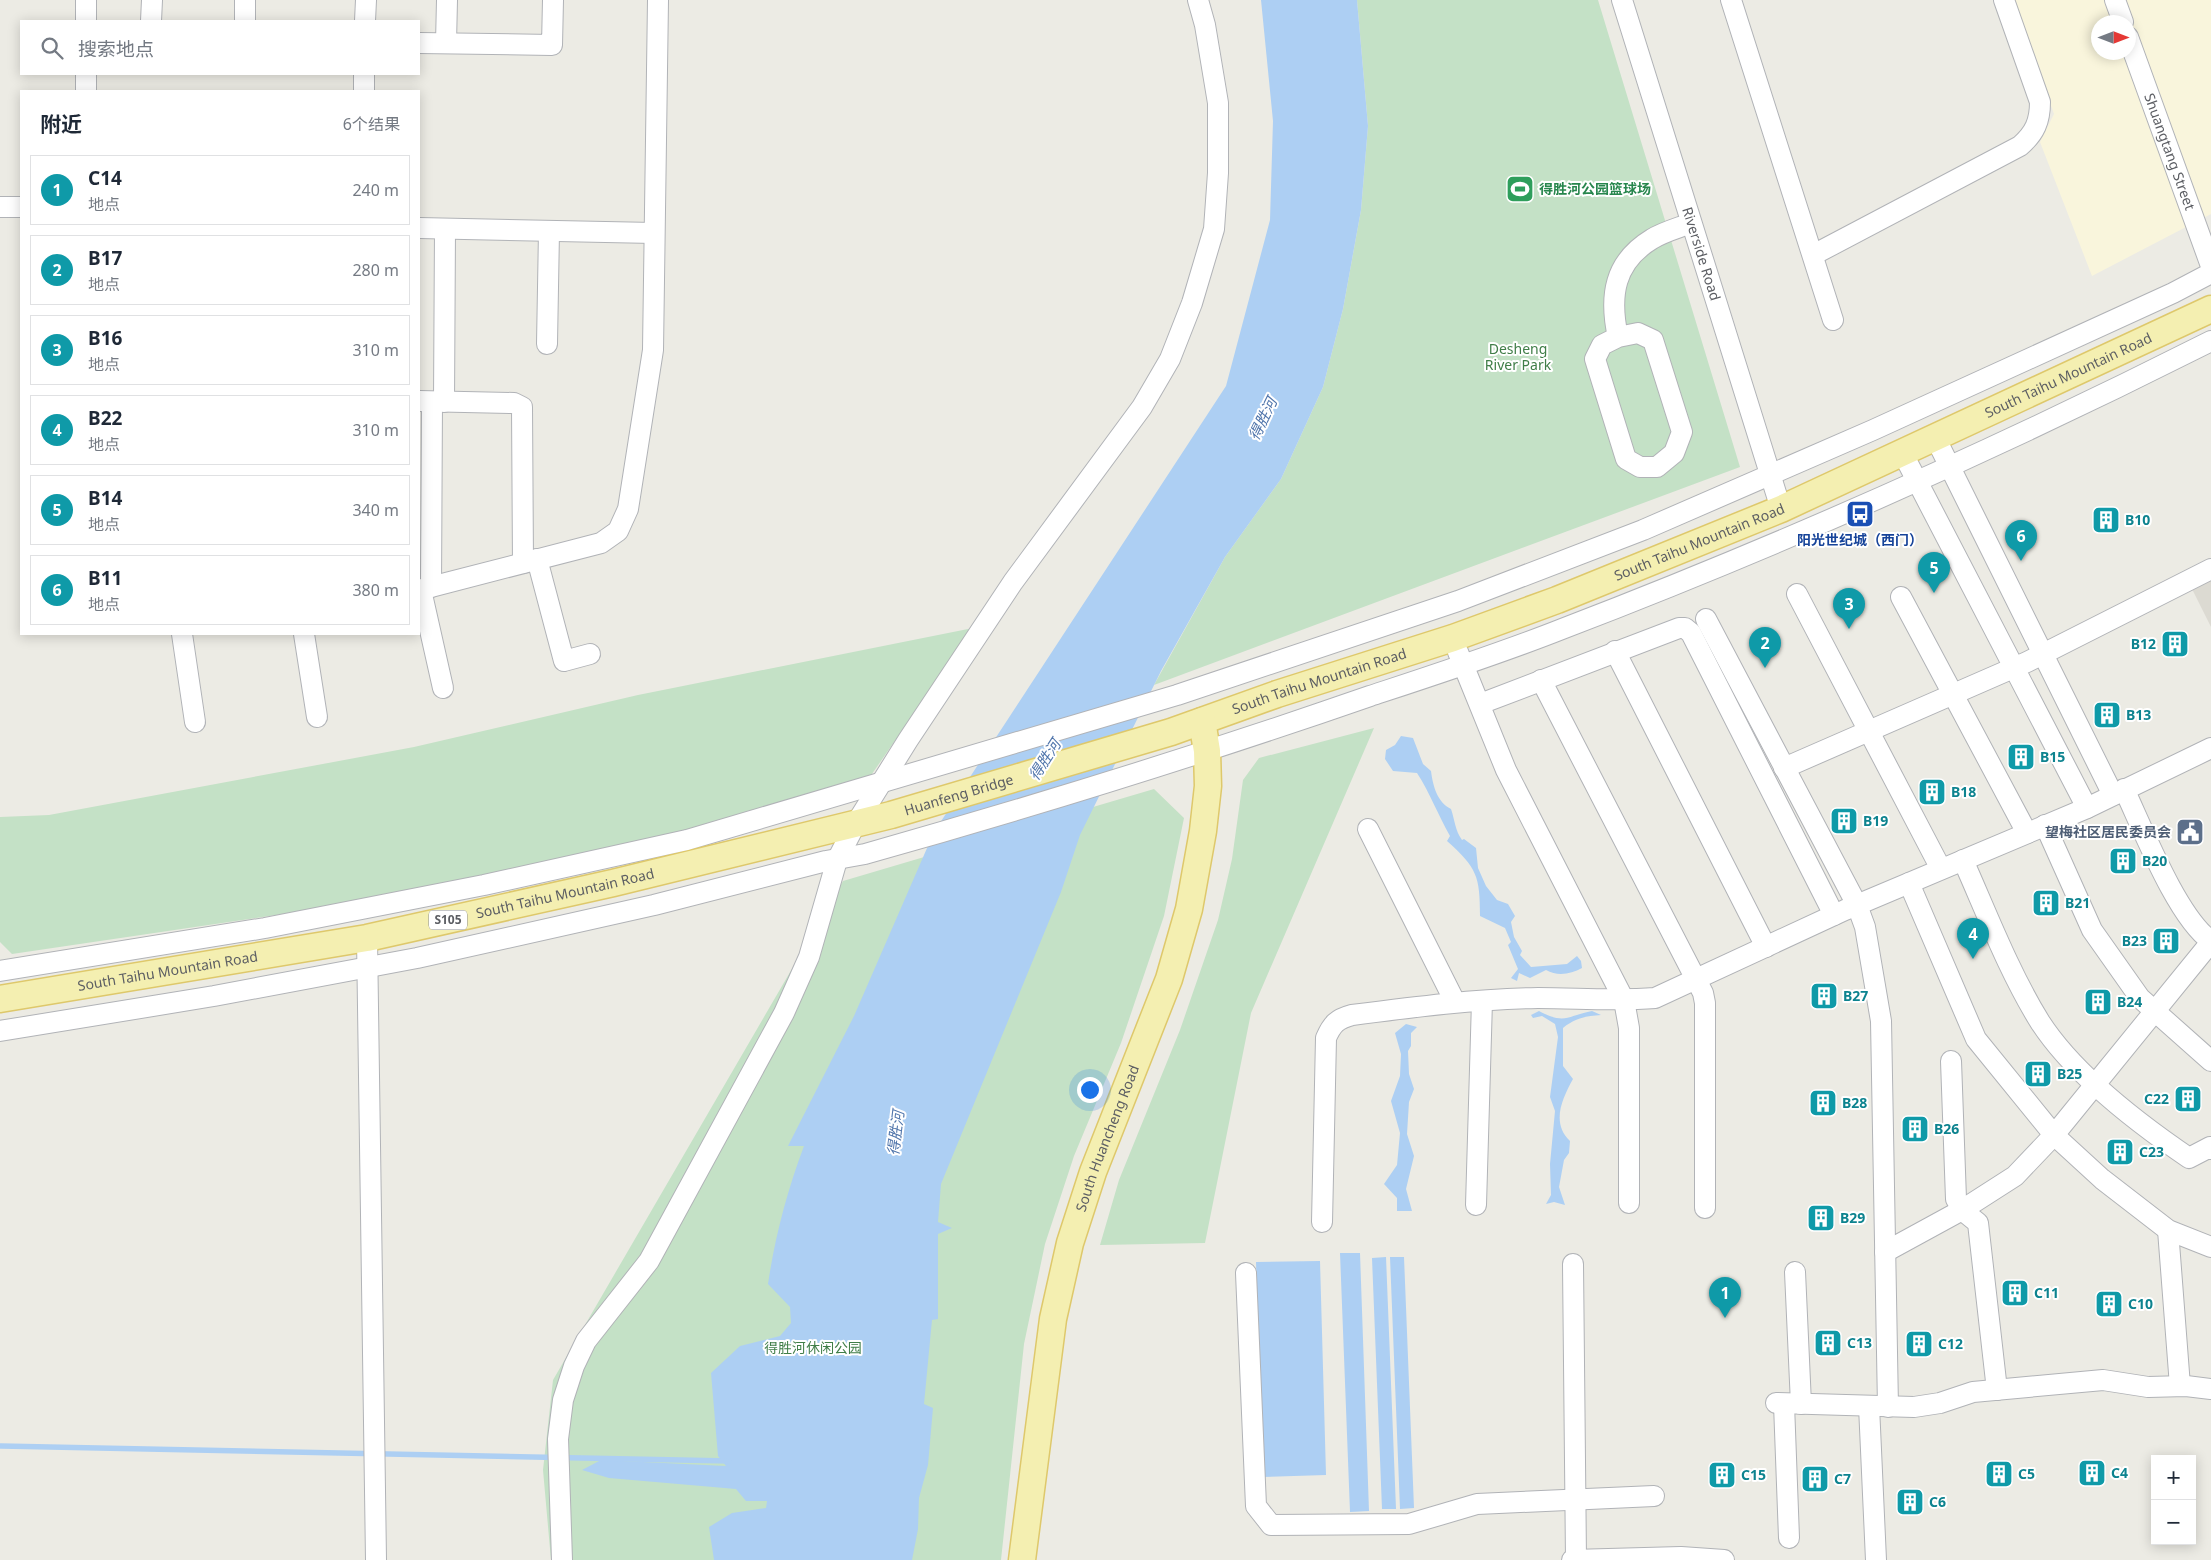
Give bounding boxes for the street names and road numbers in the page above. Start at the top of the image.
street label: Shuangtang Street [2140,90,2200,213]
street label: Riverside Road [1678,204,1725,303]
street label: South Taihu Mountain Road [1981,328,2155,422]
street label: South Taihu Mountain Road [1611,499,1787,585]
street label: South Taihu Mountain Road [1229,643,1409,718]
street label: Huanfeng Bridge [902,769,1016,820]
street label: South Taihu Mountain Road [474,863,656,922]
road number: S105 [429,910,467,930]
street label: South Taihu Mountain Road [76,946,259,995]
street label: South Huancheng Road [1071,1062,1143,1214]

